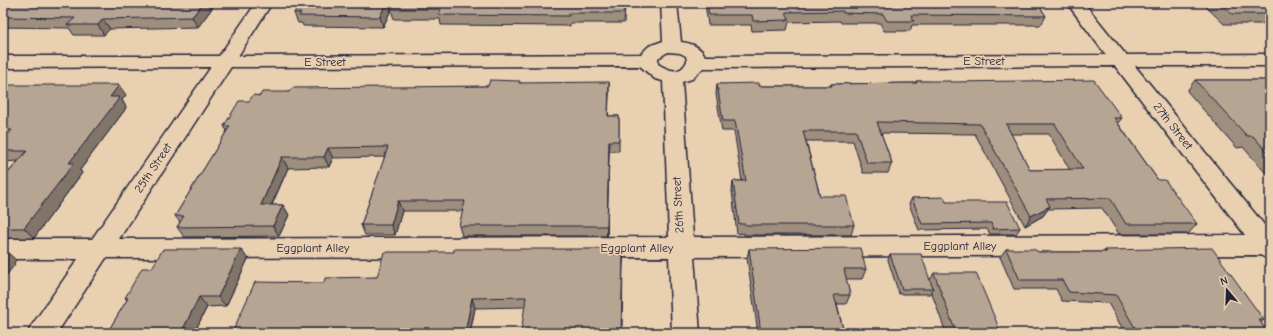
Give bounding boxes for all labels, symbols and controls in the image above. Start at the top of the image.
street label: E Street [963,54,1005,68]
street label: E Street [304,55,346,69]
street label: 27th Street [1150,100,1196,153]
street label: 25th Street [131,140,175,195]
street label: 26th Street [669,176,686,234]
street label: Eggplant Alley [924,239,997,253]
street label: Eggplant Alley [277,241,350,255]
street label: Eggplant Alley [601,241,674,255]
north arrow [1207,270,1247,310]
text: N [1218,274,1229,288]

